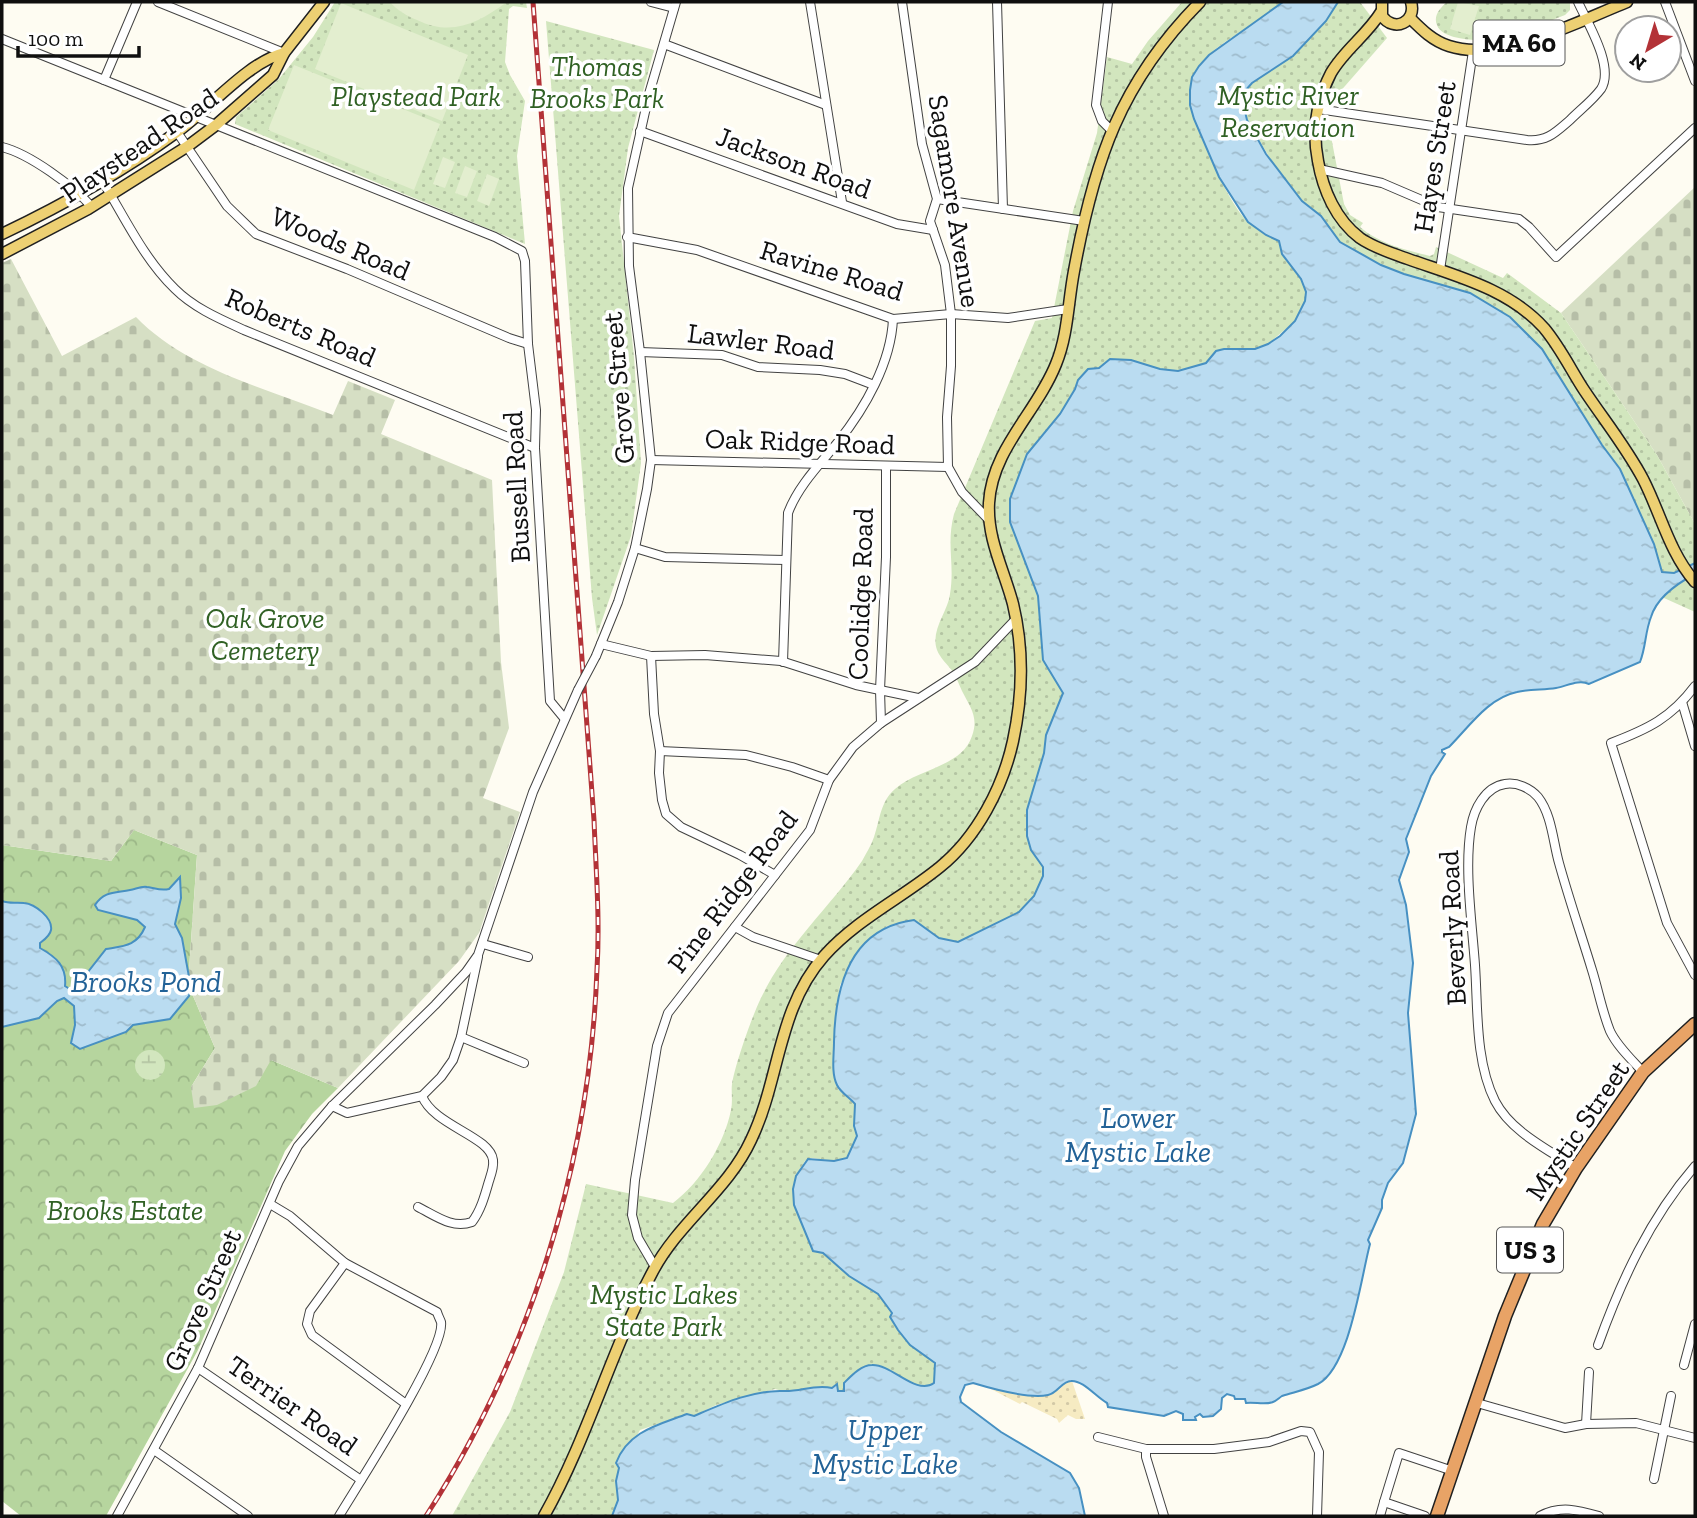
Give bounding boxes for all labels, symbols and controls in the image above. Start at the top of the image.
scale bar [18,14,138,58]
north arrow [1613,14,1683,84]
road number: MA 60 [1474,20,1564,66]
text: 100 m [28,26,83,51]
text: N [1625,48,1651,76]
park label: Thomas Brooks Park [530,50,664,115]
street label: Hayes Street [1406,78,1463,235]
park label: Mystic River Reservation [1217,79,1359,144]
park label: Playstead Park [331,80,501,113]
street label: Playstead Road [55,81,224,210]
street label: Sagamore Avenue [921,92,988,310]
street label: Jackson Road [712,119,876,206]
street label: Woods Road [266,199,415,288]
street label: Ravine Road [756,233,907,308]
street label: Roberts Road [221,281,381,374]
street label: Grove Street [595,310,642,465]
street label: Lawler Road [686,316,836,367]
street label: Bussell Road [496,410,537,564]
street label: Oak Ridge Road [704,422,896,461]
street label: Coolidge Road [841,507,880,681]
park label: Oak Grove Cemetery [205,602,325,667]
street label: Pine Ridge Road [661,803,804,979]
street label: Beverly Road [1432,850,1473,1006]
water label: Brooks Pond [71,964,221,1000]
street label: Mystic Street [1519,1054,1637,1206]
water label: Lower Mystic Lake [1065,1100,1211,1170]
park label: Brooks Estate [47,1194,203,1227]
street label: Grove Street [156,1223,249,1376]
road number: US 3 [1497,1228,1563,1273]
park label: Mystic Lakes State Park [590,1278,738,1343]
street label: Terrier Road [221,1349,364,1462]
water label: Upper Mystic Lake [812,1412,958,1482]

